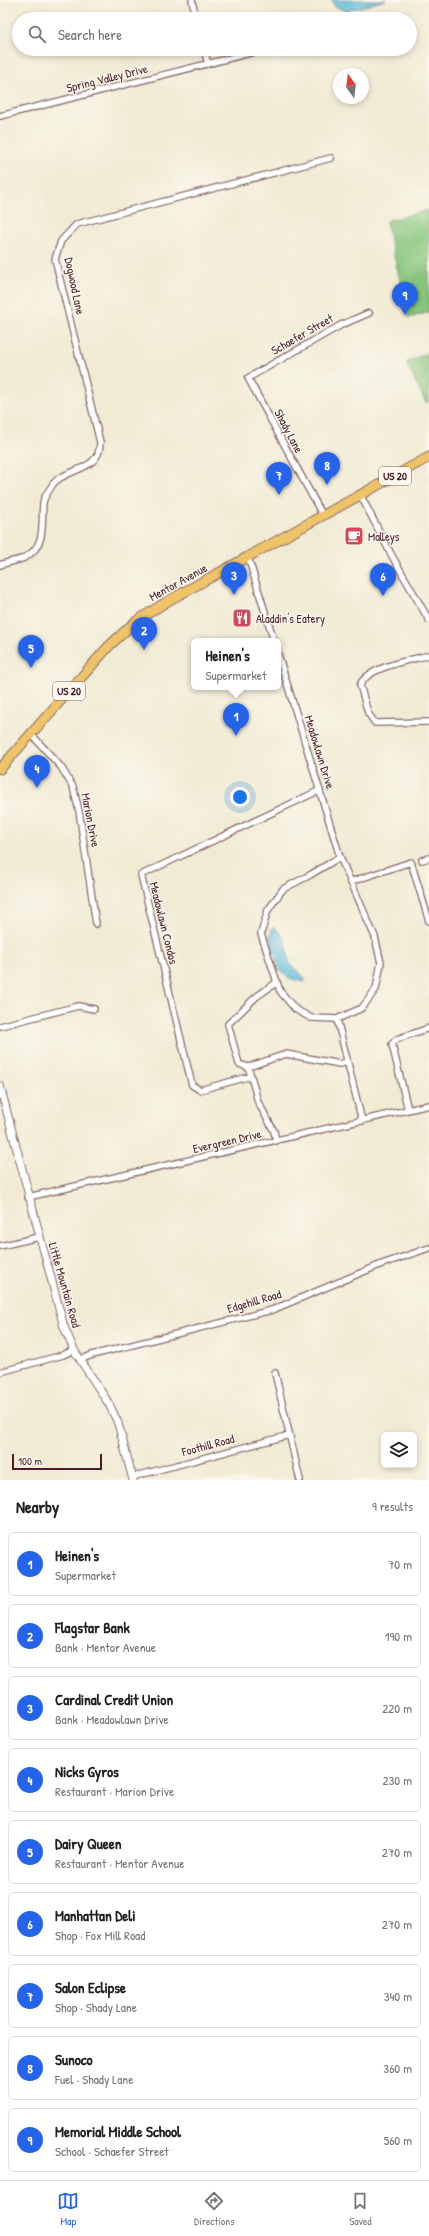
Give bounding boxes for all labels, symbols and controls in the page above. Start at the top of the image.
search box [12,12,417,56]
icon: search [26,23,48,45]
text: Search here [58,24,122,45]
street label: Spring Valley Drive [65,60,150,96]
north arrow [333,68,369,104]
street label: Dogwood Lane [61,256,89,316]
pin: 9 [392,282,418,315]
street label: Schaefer Street [268,309,337,359]
street label: Shady Lane [270,406,308,456]
pin: 8 [314,452,340,485]
pin: 7 [266,462,292,495]
road number: US 20 [379,467,411,485]
cafe icon: Malleys [343,525,365,547]
place label: Malleys [368,528,400,545]
street label: Mentor Avenue [146,559,210,605]
pin: 3 [221,562,247,595]
pin: 6 [370,563,396,596]
restaurant icon: Aladdin's Eatery [231,607,253,629]
place label: Aladdin's Eatery [256,610,325,627]
pin: 2 [131,617,157,650]
pin: 5 [18,635,44,668]
popup [191,638,281,690]
text: Heinen's [206,645,250,666]
text: Supermarket [206,666,266,684]
road number: US 20 [53,682,85,700]
pin: 1 [223,703,249,736]
street label: Meadowlawn Drive [301,713,339,791]
pin: 4 [24,755,50,788]
your location [230,787,250,807]
street label: Marion Drive [77,791,105,849]
street label: Meadowlawn Condos [146,880,183,966]
street label: Evergreen Drive [191,1125,263,1157]
street label: Little Mountain Road [45,1240,85,1330]
street label: Edgehill Road [225,1285,283,1317]
street label: Foothill Road [179,1430,236,1460]
map controls [381,1432,417,1468]
button: layers [381,1432,417,1468]
scale bar [12,1452,102,1471]
text: 100 m [18,1454,42,1468]
text: Nearby [16,1495,59,1518]
text: 9 results [372,1497,413,1515]
text: Heinen's [55,1545,99,1566]
text: 1 [28,1555,32,1573]
text: 70 m [388,1555,412,1573]
text: Supermarket [55,1566,116,1584]
text: Flagstar Bank [55,1617,130,1638]
text: 2 [27,1627,33,1645]
text: 190 m [385,1627,412,1645]
text: Bank · Mentor Avenue [55,1638,156,1656]
text: Cardinal Credit Union [55,1689,173,1710]
text: 3 [27,1699,33,1717]
text: 220 m [382,1699,412,1717]
text: Bank · Meadowlawn Drive [55,1710,169,1728]
text: Nicks Gyros [55,1761,119,1782]
text: 4 [28,1771,32,1789]
text: 230 m [382,1771,412,1789]
text: Restaurant · Marion Drive [55,1782,174,1800]
text: Dairy Queen [55,1833,121,1854]
text: 5 [27,1843,33,1861]
text: 270 m [382,1843,412,1861]
text: Restaurant · Mentor Avenue [55,1854,184,1872]
text: Manhattan Deli [55,1905,136,1926]
text: 6 [27,1915,33,1933]
text: 270 m [382,1915,412,1933]
text: Shop · Fox Mill Road [55,1926,145,1944]
text: Salon Eclipse [55,1977,126,1998]
text: 7 [27,1987,33,2005]
text: 340 m [384,1987,412,2005]
text: Shop · Shady Lane [55,1998,137,2016]
text: Sunoco [55,2049,93,2070]
text: 8 [27,2059,33,2077]
text: 360 m [383,2059,412,2077]
text: Fuel · Shady Lane [55,2070,133,2088]
text: Memorial Middle School [55,2121,181,2142]
text: 9 [28,2131,32,2149]
text: 560 m [384,2131,412,2149]
text: School · Schaefer Street [55,2142,169,2160]
tab: Map [57,2190,79,2228]
tab: Directions [194,2190,235,2228]
tab: Saved [349,2190,372,2228]

